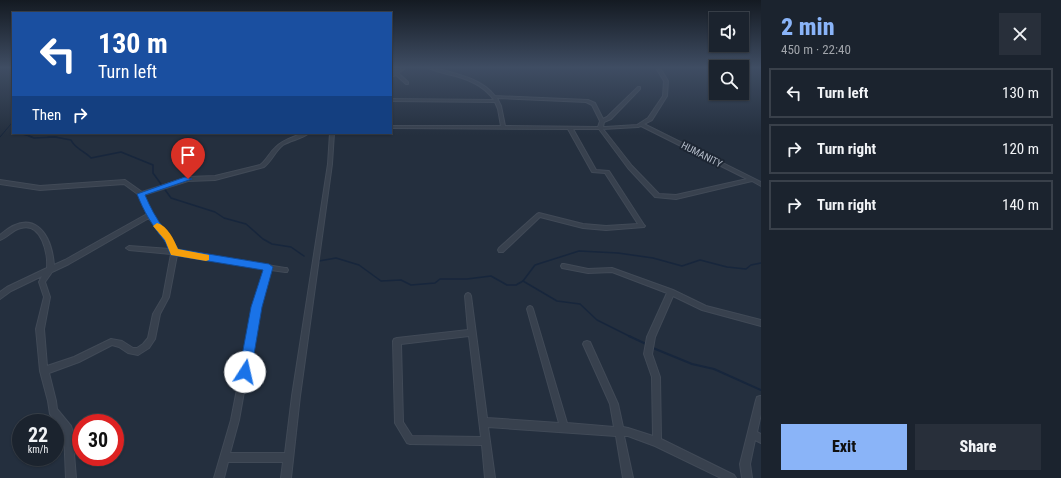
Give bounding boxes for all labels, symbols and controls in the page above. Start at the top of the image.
map controls [709,12,749,100]
button: sound [709,12,749,52]
text: 2 min [781,13,835,41]
button: close [999,13,1041,55]
text: 130 m [98,27,168,60]
icon: left [32,28,84,80]
text: 450 m · 22:40 [781,42,851,57]
button: search [709,60,749,100]
text: Turn left [98,61,157,82]
icon: left [783,82,805,104]
text: Turn left [817,84,868,102]
text: 130 m [1002,84,1039,102]
icon: right [69,104,91,126]
text: Then [32,106,61,124]
pin [171,138,205,179]
icon: right [783,138,805,160]
street label: HUMANITY [680,139,725,170]
text: Turn right [817,140,876,158]
text: 120 m [1002,140,1039,158]
icon: arrive [177,144,199,166]
icon: right [783,194,805,216]
text: Turn right [817,196,876,214]
text: 140 m [1002,196,1039,214]
position arrow [224,351,266,393]
speed limit sign: 30 [72,414,124,466]
text: 22 [28,423,48,447]
button: Exit [781,424,907,470]
button: Share [915,424,1041,470]
text: km/h [28,444,48,455]

